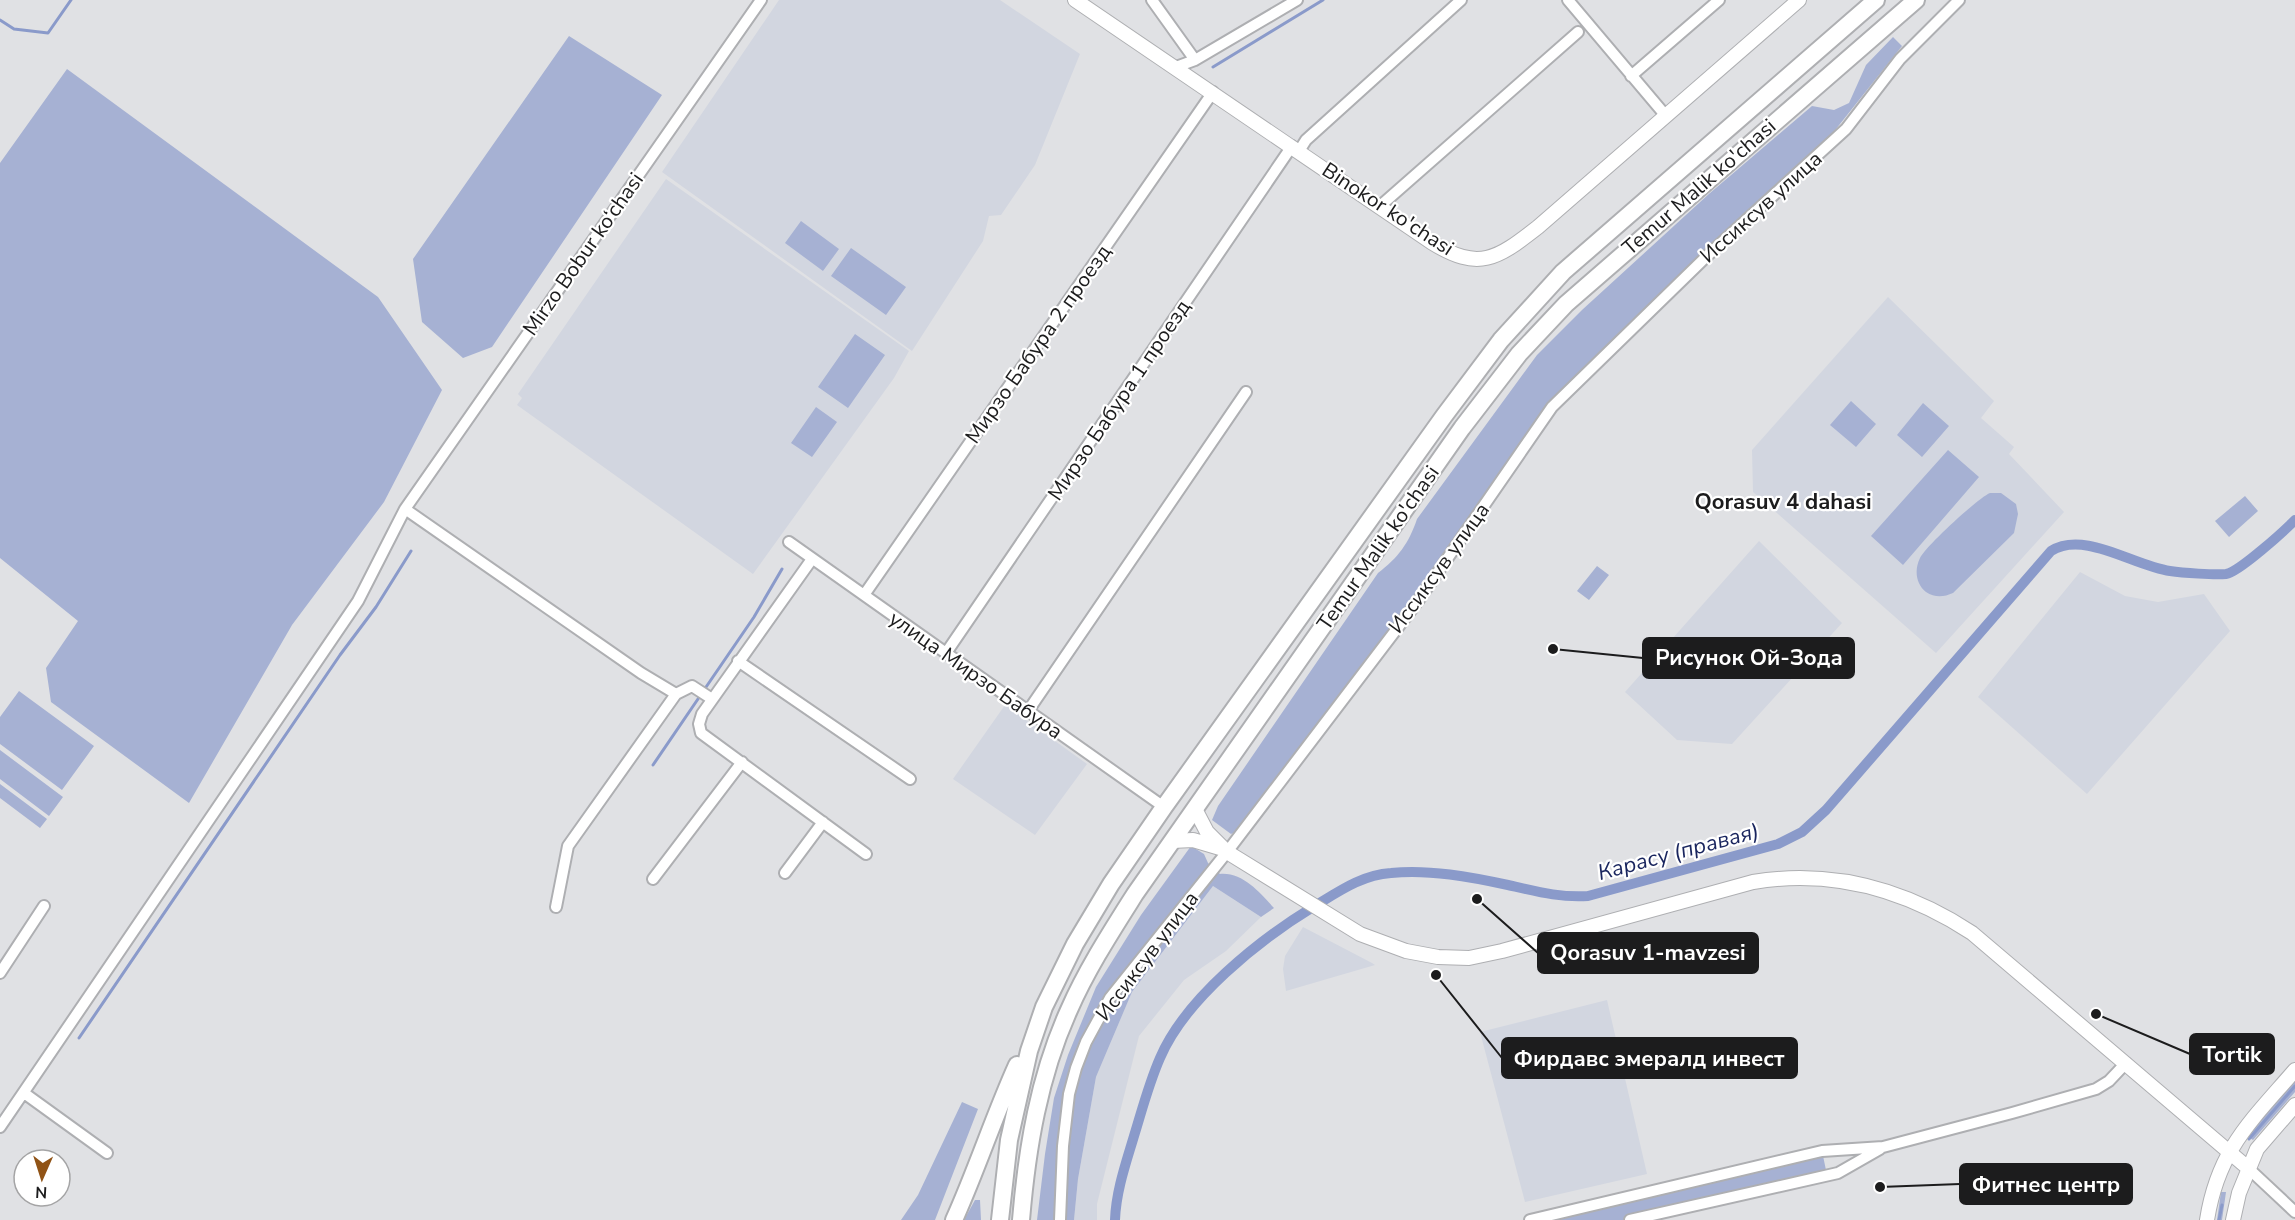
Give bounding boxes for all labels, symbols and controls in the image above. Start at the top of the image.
street label: Temur Malik ko'chasi [1616,112,1782,262]
street label: Иссиксув улица [1694,145,1828,269]
street label: Binokor ko'chasi [1317,156,1459,262]
street label: Mirzo Bobur ko‘chasi [516,167,650,341]
street label: Мирзо Бабура 2 проезд [959,239,1117,449]
street label: Мирзо Бабура 1 проезд [1041,294,1197,506]
street label: Temur Malik ko'chasi [1311,460,1445,636]
district label: Qorasuv 4 dahasi [1694,487,1872,517]
street label: Иссиксув улица [1382,497,1496,639]
street label: улица Мирзо Бабура [884,604,1068,746]
callout: Рисунок Ой-Зода [1643,638,1854,678]
text: Рисунок Ой-Зода [1655,643,1843,673]
water label: Карасу (правая) [1594,816,1762,888]
street label: Иссиксув улица [1089,886,1205,1026]
callout: Qorasuv 1-mavzesi [1538,933,1758,973]
text: Qorasuv 1-mavzesi [1550,938,1746,968]
callout: Tortik [2190,1034,2274,1074]
callout: Фирдавс эмералд инвест [1502,1038,1797,1078]
text: Tortik [2202,1040,2263,1070]
text: Фирдавс эмералд инвест [1514,1044,1785,1074]
north arrow [12,1148,72,1208]
callout: Фитнес центр [1960,1164,2132,1204]
text: Фитнес центр [1972,1170,2120,1200]
text: N [35,1181,48,1203]

